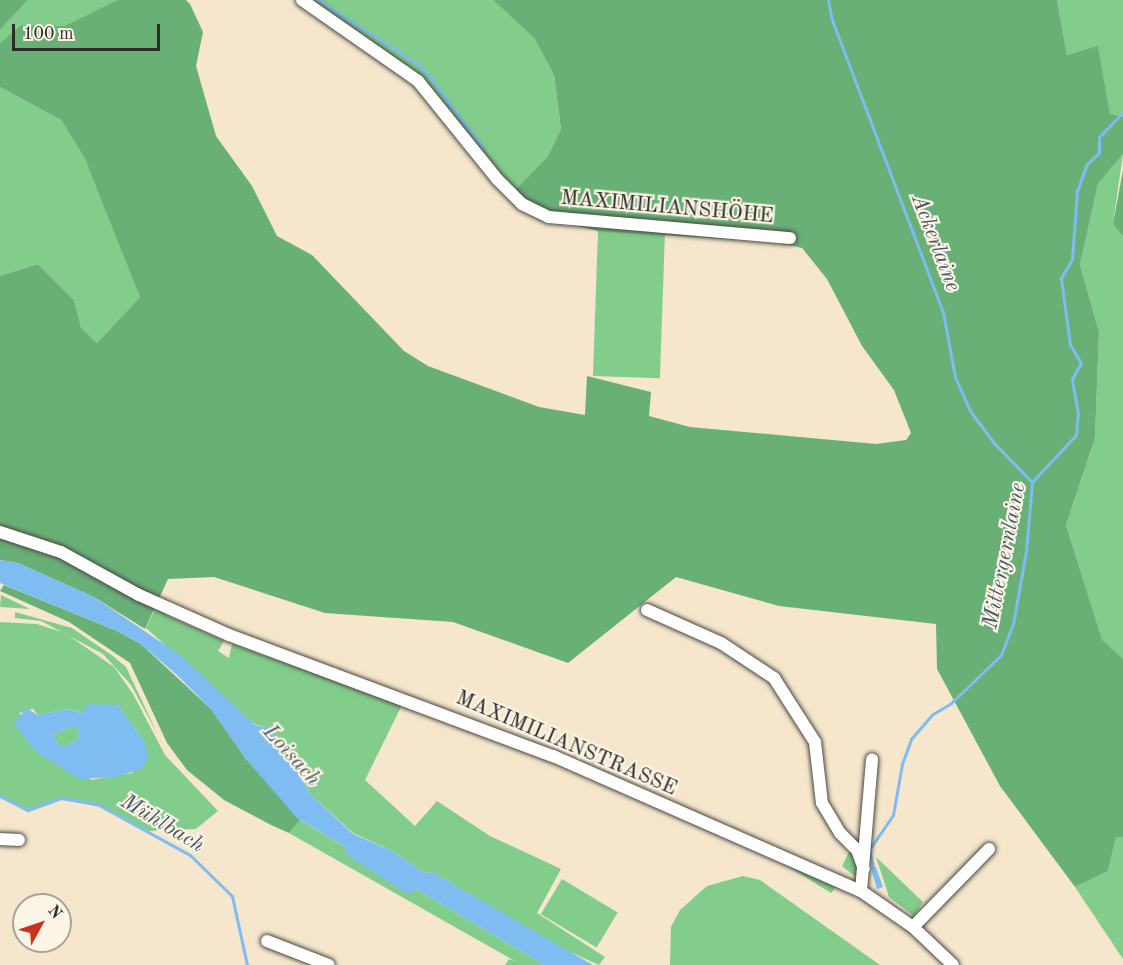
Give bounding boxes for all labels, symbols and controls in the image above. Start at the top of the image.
scale bar [15,12,164,50]
text: 100 m [23,25,74,43]
street label: MAXIMILIANSHÖHE [560,186,774,230]
water label: Ackerlaine [904,191,966,295]
water label: Mittergernlaine [978,481,1032,631]
street label: MAXIMILIANSTRASSE [452,686,680,802]
water label: Loisach [256,720,326,792]
water label: Mühlbach [115,789,209,859]
north arrow [12,893,72,953]
text: N [44,903,64,923]

